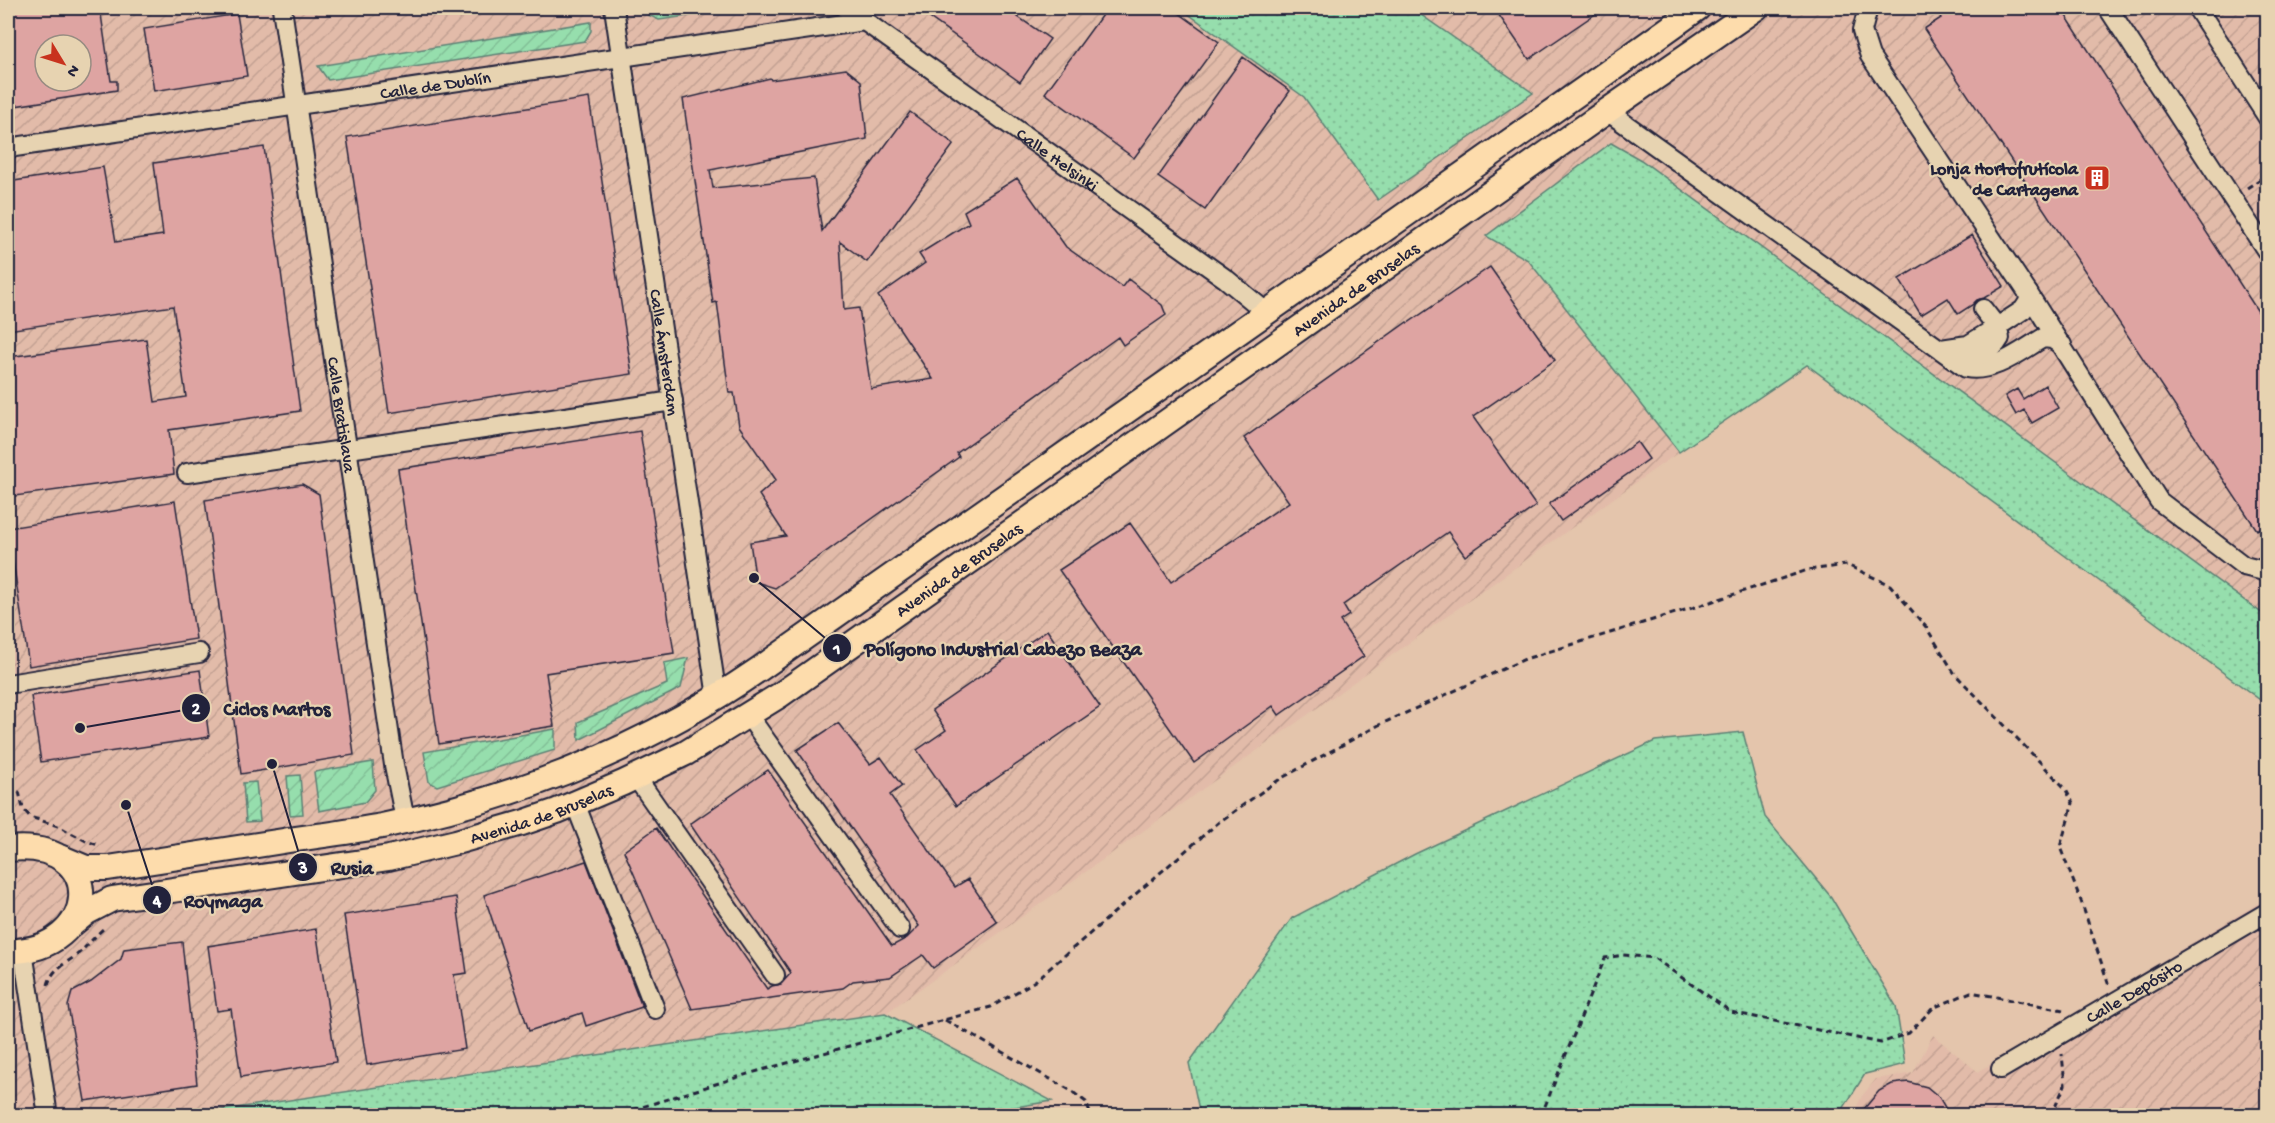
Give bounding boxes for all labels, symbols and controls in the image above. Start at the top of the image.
north arrow [33,33,93,93]
text: N [61,60,83,80]
street label: Calle de Dublín [379,68,493,106]
street label: Calle Helsinki [1011,125,1101,197]
place label: Lonja Hortofrutícola de Cartagena [1930,160,2079,202]
building icon: Lonja Hortofrutícola de Cartagena [2082,163,2112,193]
street label: Avenida de Bruselas [1289,238,1425,343]
street label: Calle Ámsterdam [643,288,683,417]
street label: Calle Bratislava [321,356,359,475]
street label: Avenida de Bruselas [893,519,1028,623]
callout: Polígono Industrial Cabezo Beaza [822,629,1153,667]
text: 1 [832,640,841,661]
text: Polígono Industrial Cabezo Beaza [863,640,1143,663]
callout: Ciclos Martos [181,689,342,727]
text: 2 [192,700,201,721]
text: Ciclos Martos [223,700,332,723]
street label: Avenida de Bruselas [468,780,618,850]
callout: Rusia [288,848,385,886]
text: 3 [297,859,308,880]
text: Rusia [330,859,374,882]
callout: Roymaga [142,881,274,919]
text: 4 [152,892,162,913]
text: Roymaga [183,892,263,915]
street label: Calle Depósito [2083,957,2187,1029]

